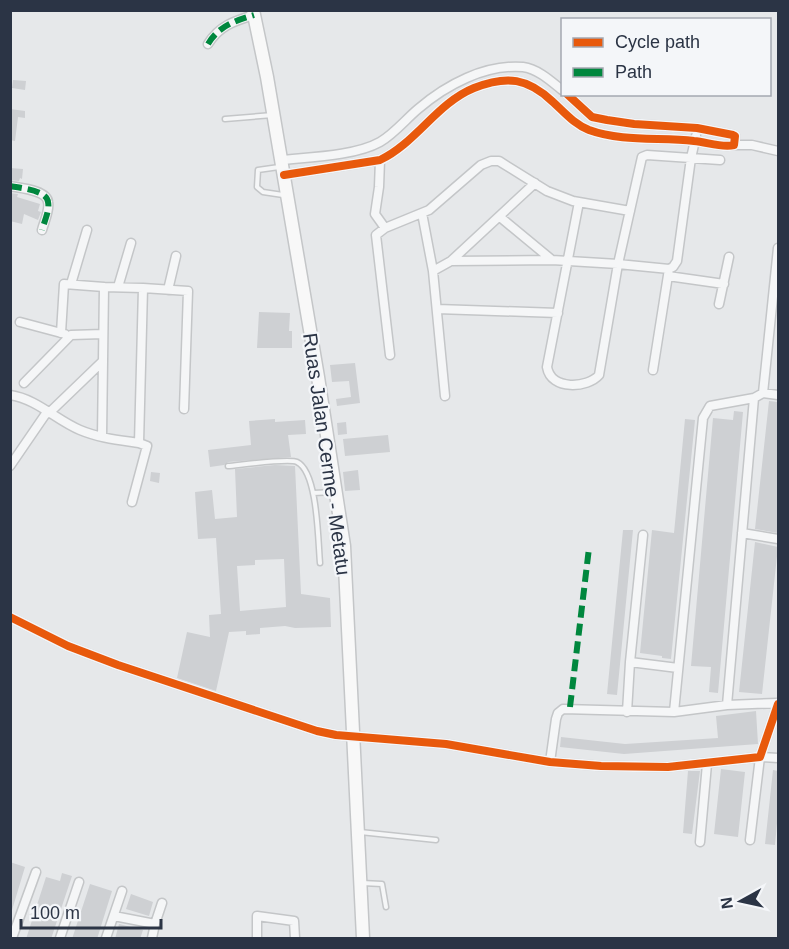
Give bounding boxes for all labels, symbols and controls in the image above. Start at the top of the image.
legend [561,18,771,96]
text: Cycle path [615,32,700,52]
text: Path [615,62,652,82]
street label: Ruas Jalan Cerme - Metatu [299,331,355,577]
north arrow [711,871,771,931]
scale bar [21,892,160,930]
text: N [717,896,736,910]
text: 100 m [30,903,80,923]

